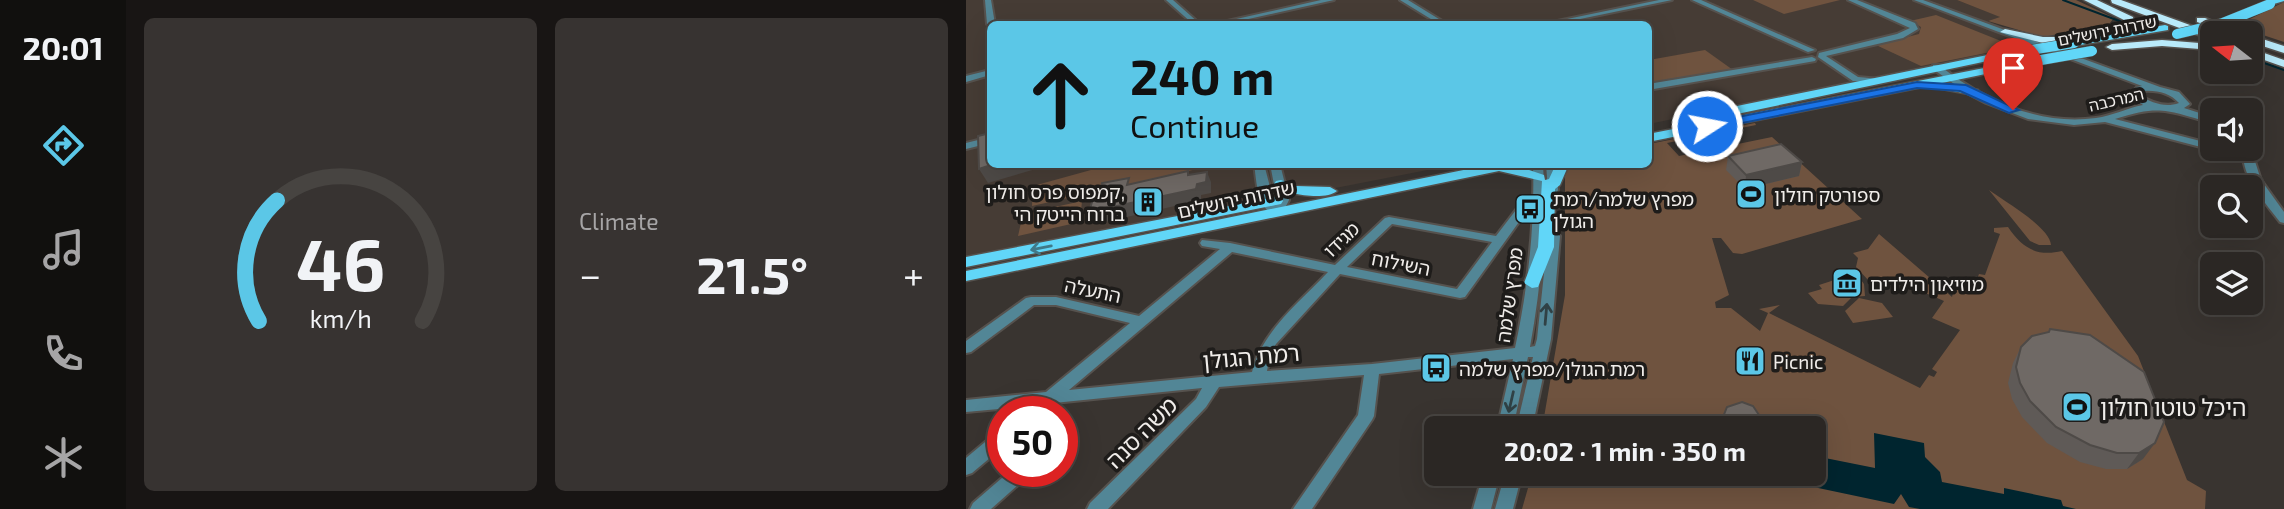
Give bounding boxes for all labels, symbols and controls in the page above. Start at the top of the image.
street label: שדרות ירושלים [2056,11,2158,49]
north arrow [2200,21,2263,84]
map controls [2200,21,2263,315]
text: 20:01 [22,28,104,66]
pin [1983,38,2043,110]
text: 240 m [1130,46,1274,105]
icon: ahead [1015,49,1106,140]
icon: arrive [1994,49,2032,87]
street label: המרכבה [2087,83,2145,115]
position arrow [1670,89,1744,163]
button: sound [2200,98,2263,161]
text: Continue [1130,106,1259,144]
icon: directions [39,121,88,170]
street label: שדרות ירושלים [1175,175,1297,223]
button: search [2200,175,2263,238]
sports icon: ספורטק חולון [1734,177,1768,211]
place label: קמפוס פרס חולון, ברוח הייטק הי [986,180,1125,225]
place label: ספורטק חולון [1774,183,1881,206]
building icon: קמפוס פרס חולון, ברוח הייטק הי [1131,185,1165,219]
place label: מפרץ שלמה/רמת הגולן [1553,187,1694,232]
bus stop icon: מפרץ שלמה/רמת הגולן [1513,192,1547,226]
text: Climate [579,207,659,235]
street label: מגידו [1318,217,1364,261]
text: 46 [296,218,385,306]
icon: music [39,225,88,274]
one-way arrow [1030,241,1053,255]
text: 21.5° [696,242,808,304]
street label: השילוח [1370,246,1432,280]
street label: מפרץ שלמה [1491,246,1527,344]
text: − [579,251,601,297]
text: + [903,251,924,297]
button: layers [2200,252,2263,315]
museum icon: מוזיאון הילדים [1830,266,1864,300]
place label: מוזיאון הילדים [1870,272,1984,295]
street label: התעלה [1063,273,1123,307]
text: km/h [309,302,372,332]
one-way arrow [1540,303,1553,326]
icon: phone [39,329,88,378]
street label: רמת הגולן [1201,338,1301,374]
restaurant icon: Picnic [1733,344,1767,378]
place label: Picnic [1773,350,1823,373]
bus stop icon: רמת הגולן/מפרץ שלמה [1419,351,1453,385]
place label: רמת הגולן/מפרץ שלמה [1459,357,1645,380]
street label: משה סנה [1099,390,1183,474]
one-way arrow [1504,390,1517,413]
sports icon: היכל טוטו חולון [2060,390,2094,424]
place label: היכל טוטו חולון [2100,393,2246,421]
speed limit sign: 50 [987,396,1078,487]
icon: climate [39,433,88,482]
text: 20:02 · 1 min · 350 m [1504,435,1746,466]

